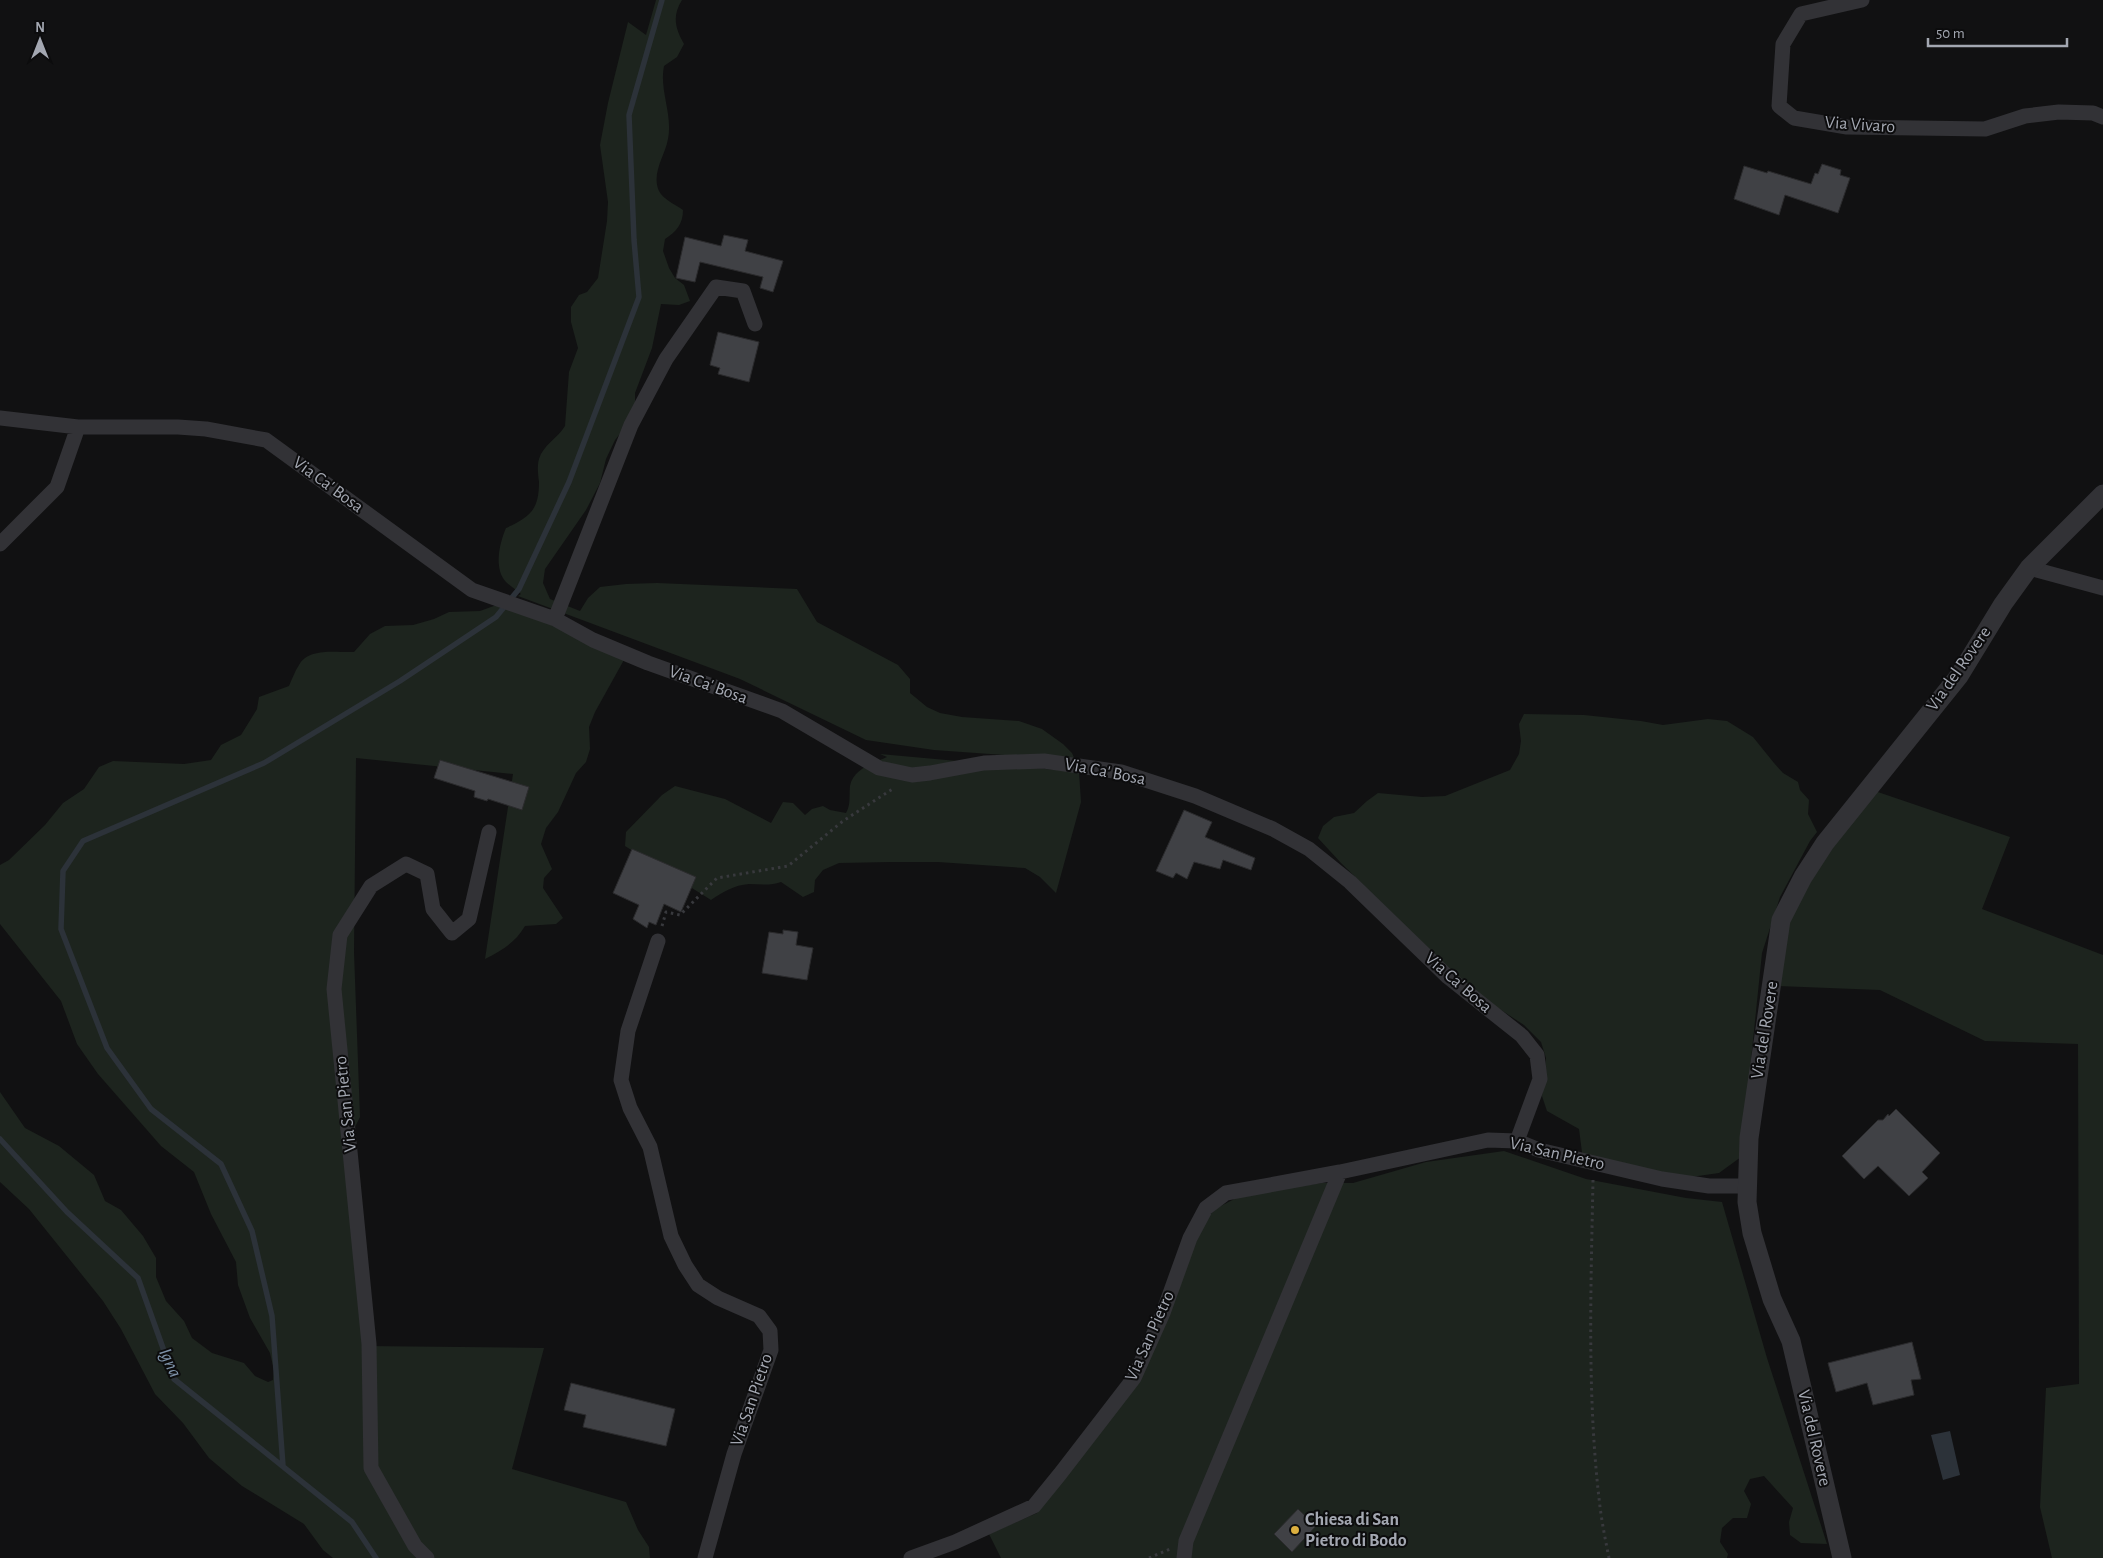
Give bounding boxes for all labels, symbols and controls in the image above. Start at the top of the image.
north arrow [15,15,65,65]
scale bar [1928,15,2067,47]
text: N [35,21,45,35]
text: 50 m [1936,26,1965,41]
street label: Via Vivaro [1824,114,1896,136]
street label: Via Ca' Bosa [289,454,367,516]
street label: Via del Rovere [1923,623,1995,715]
street label: Via Ca' Bosa [666,662,750,708]
street label: Via Ca' Bosa [1063,755,1147,789]
street label: Via Ca' Bosa [1421,949,1495,1017]
street label: Via del Rovere [1748,980,1782,1080]
street label: Via San Pietro [332,1055,360,1153]
street label: Via San Pietro [1508,1134,1606,1174]
street label: Via San Pietro [1122,1288,1178,1384]
water label: Igna [155,1345,185,1381]
street label: Via San Pietro [728,1351,776,1449]
street label: Via del Rovere [1794,1388,1834,1488]
place label: Chiesa di San Pietro di Bodo [1305,1511,1407,1550]
marker: Chiesa di San Pietro di Bodo [1289,1524,1301,1536]

